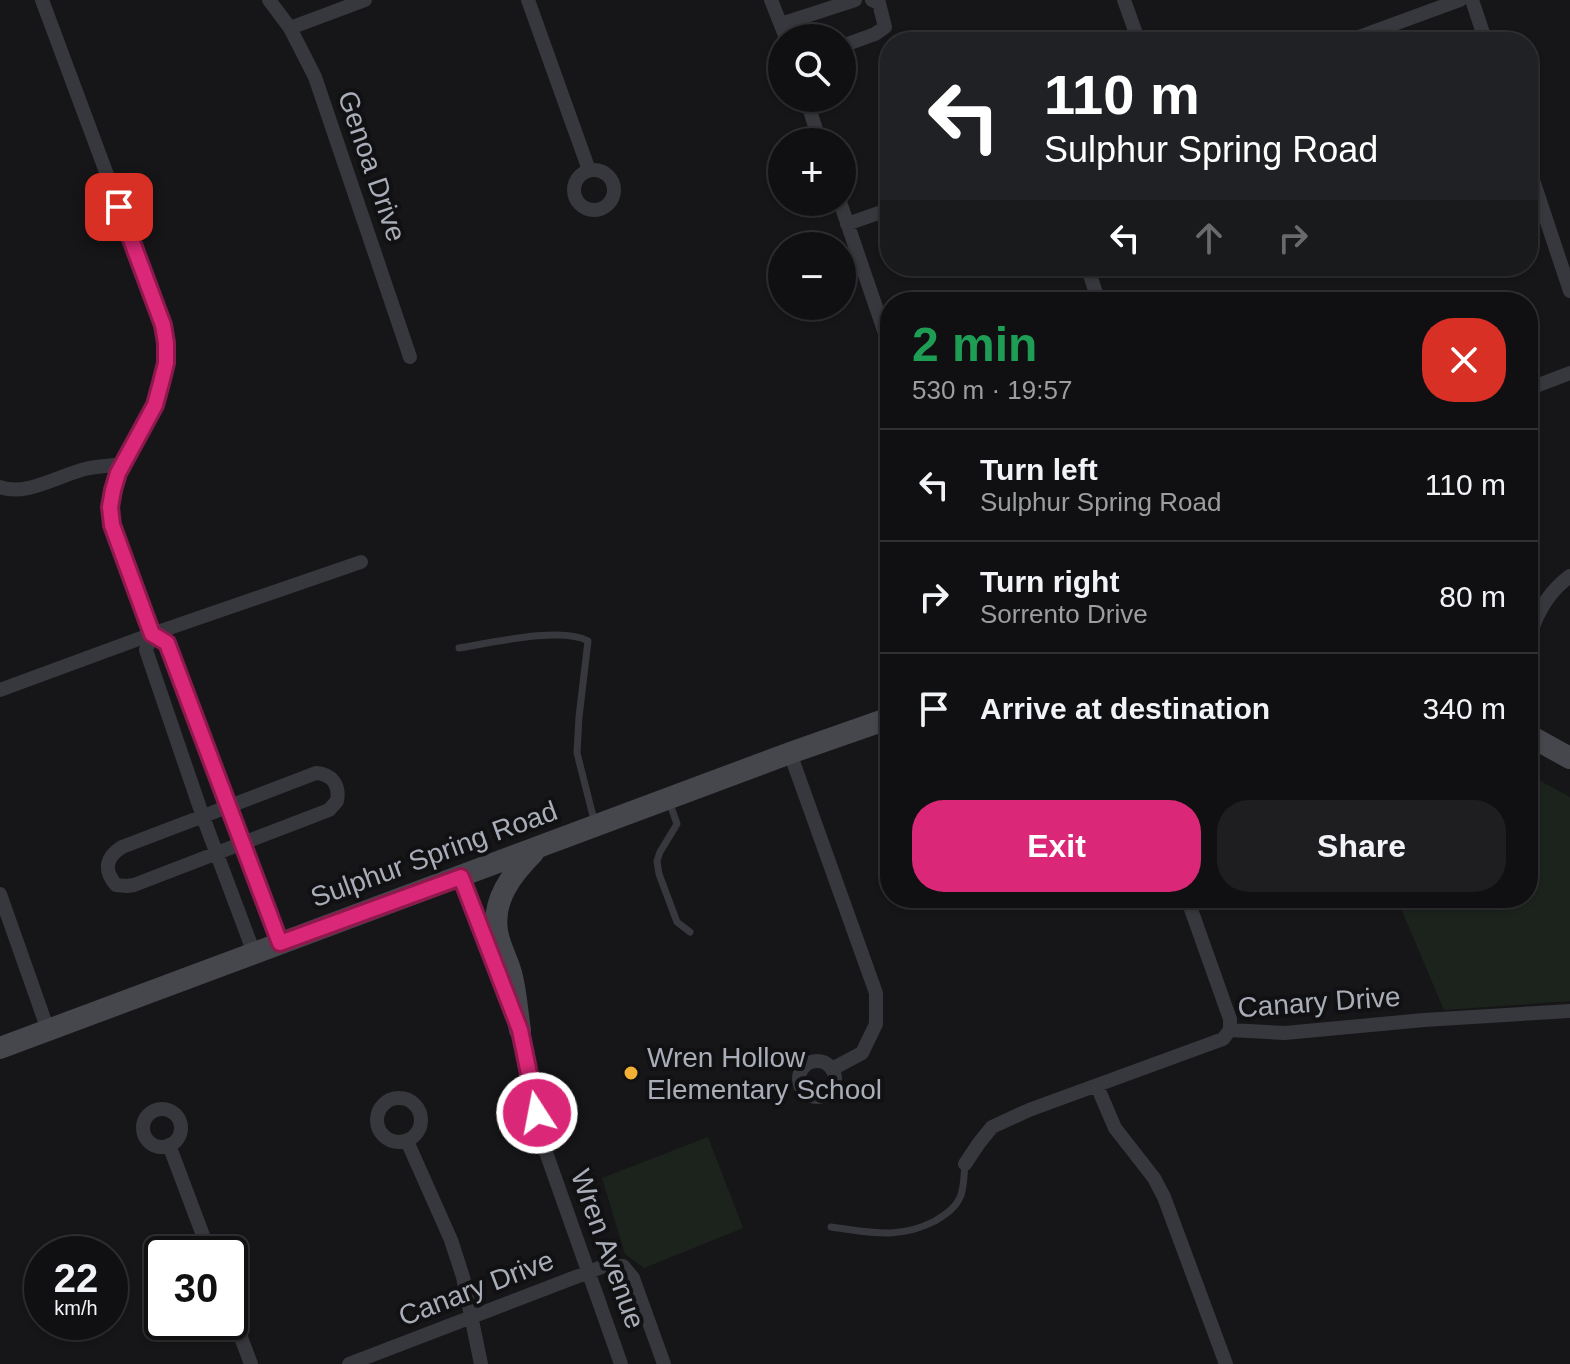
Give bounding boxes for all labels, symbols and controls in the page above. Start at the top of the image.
map controls [768,24,856,320]
button: search [768,24,856,112]
text: 110 m [1044,63,1200,126]
icon: left [912,64,1016,168]
street label: Genoa Drive [332,87,412,245]
button: + [768,128,856,216]
text: Sulphur Spring Road [1044,129,1378,170]
pin [85,173,153,241]
icon: arrive [97,185,141,229]
icon: left [1103,216,1147,260]
icon: ahead [1187,216,1231,260]
icon: right [1271,216,1315,260]
button: − [768,232,856,320]
text: 2 min [912,318,1037,371]
button: close [1422,318,1506,402]
text: 530 m · 19:57 [912,375,1072,405]
text: Turn left [980,453,1098,486]
icon: left [912,463,956,507]
text: 110 m [1425,468,1506,501]
text: Sulphur Spring Road [980,487,1221,517]
text: Turn right [980,565,1119,598]
icon: right [912,575,956,619]
text: 80 m [1439,580,1506,613]
text: Sorrento Drive [980,599,1148,629]
icon: arrive [912,687,956,731]
text: Arrive at destination [980,692,1270,725]
text: 340 m [1423,692,1506,725]
street label: Sulphur Spring Road [307,795,561,913]
button: Exit [912,800,1201,892]
button: Share [1217,800,1506,892]
street label: Canary Drive [1236,981,1402,1023]
place label: Wren Hollow Elementary School [647,1042,882,1105]
marker: Wren Hollow Elementary School [622,1064,640,1082]
position arrow [495,1071,579,1155]
street label: Wren Avenue [565,1165,651,1333]
speed limit sign: 30 [144,1236,248,1340]
street label: Canary Drive [394,1244,558,1332]
text: 22 [54,1256,98,1300]
text: km/h [54,1297,98,1319]

